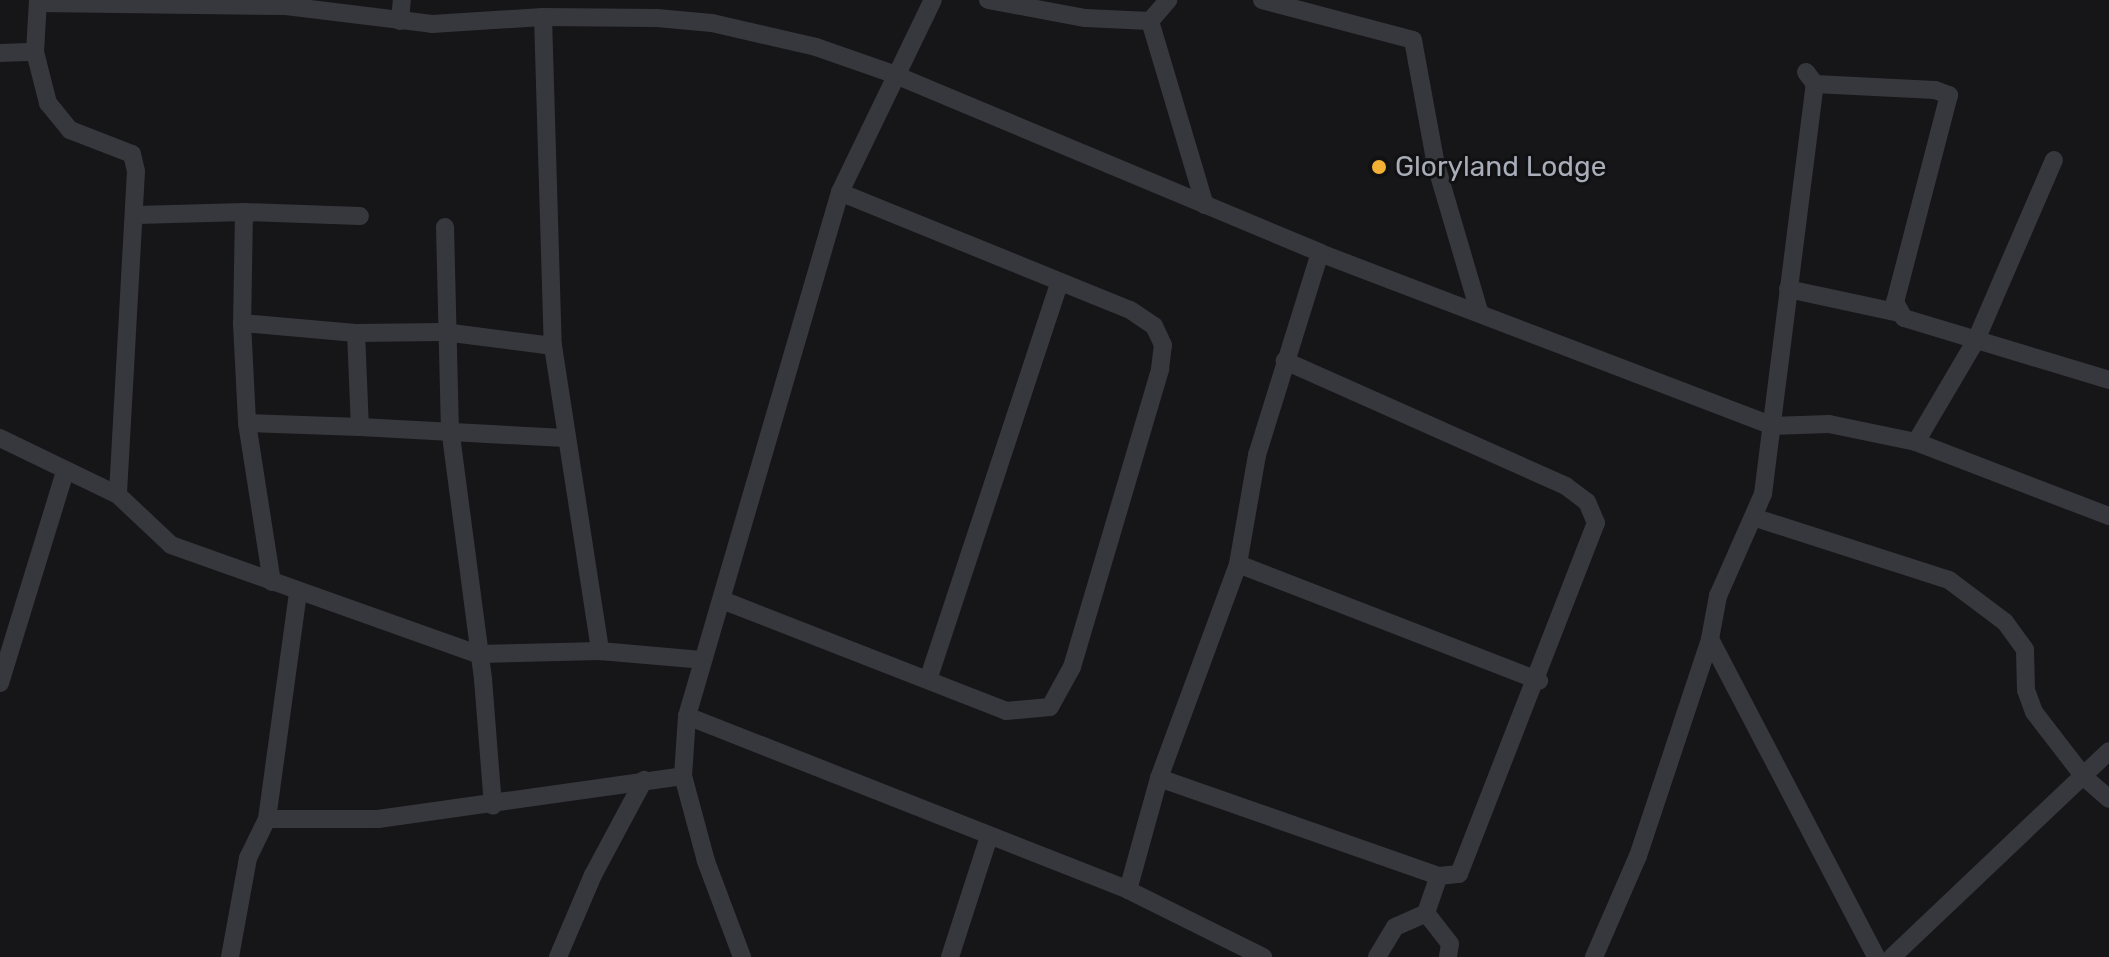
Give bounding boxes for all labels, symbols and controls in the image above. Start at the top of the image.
place label: Gloryland Lodge [1395,150,1606,184]
marker: Gloryland Lodge [1370,158,1388,176]

